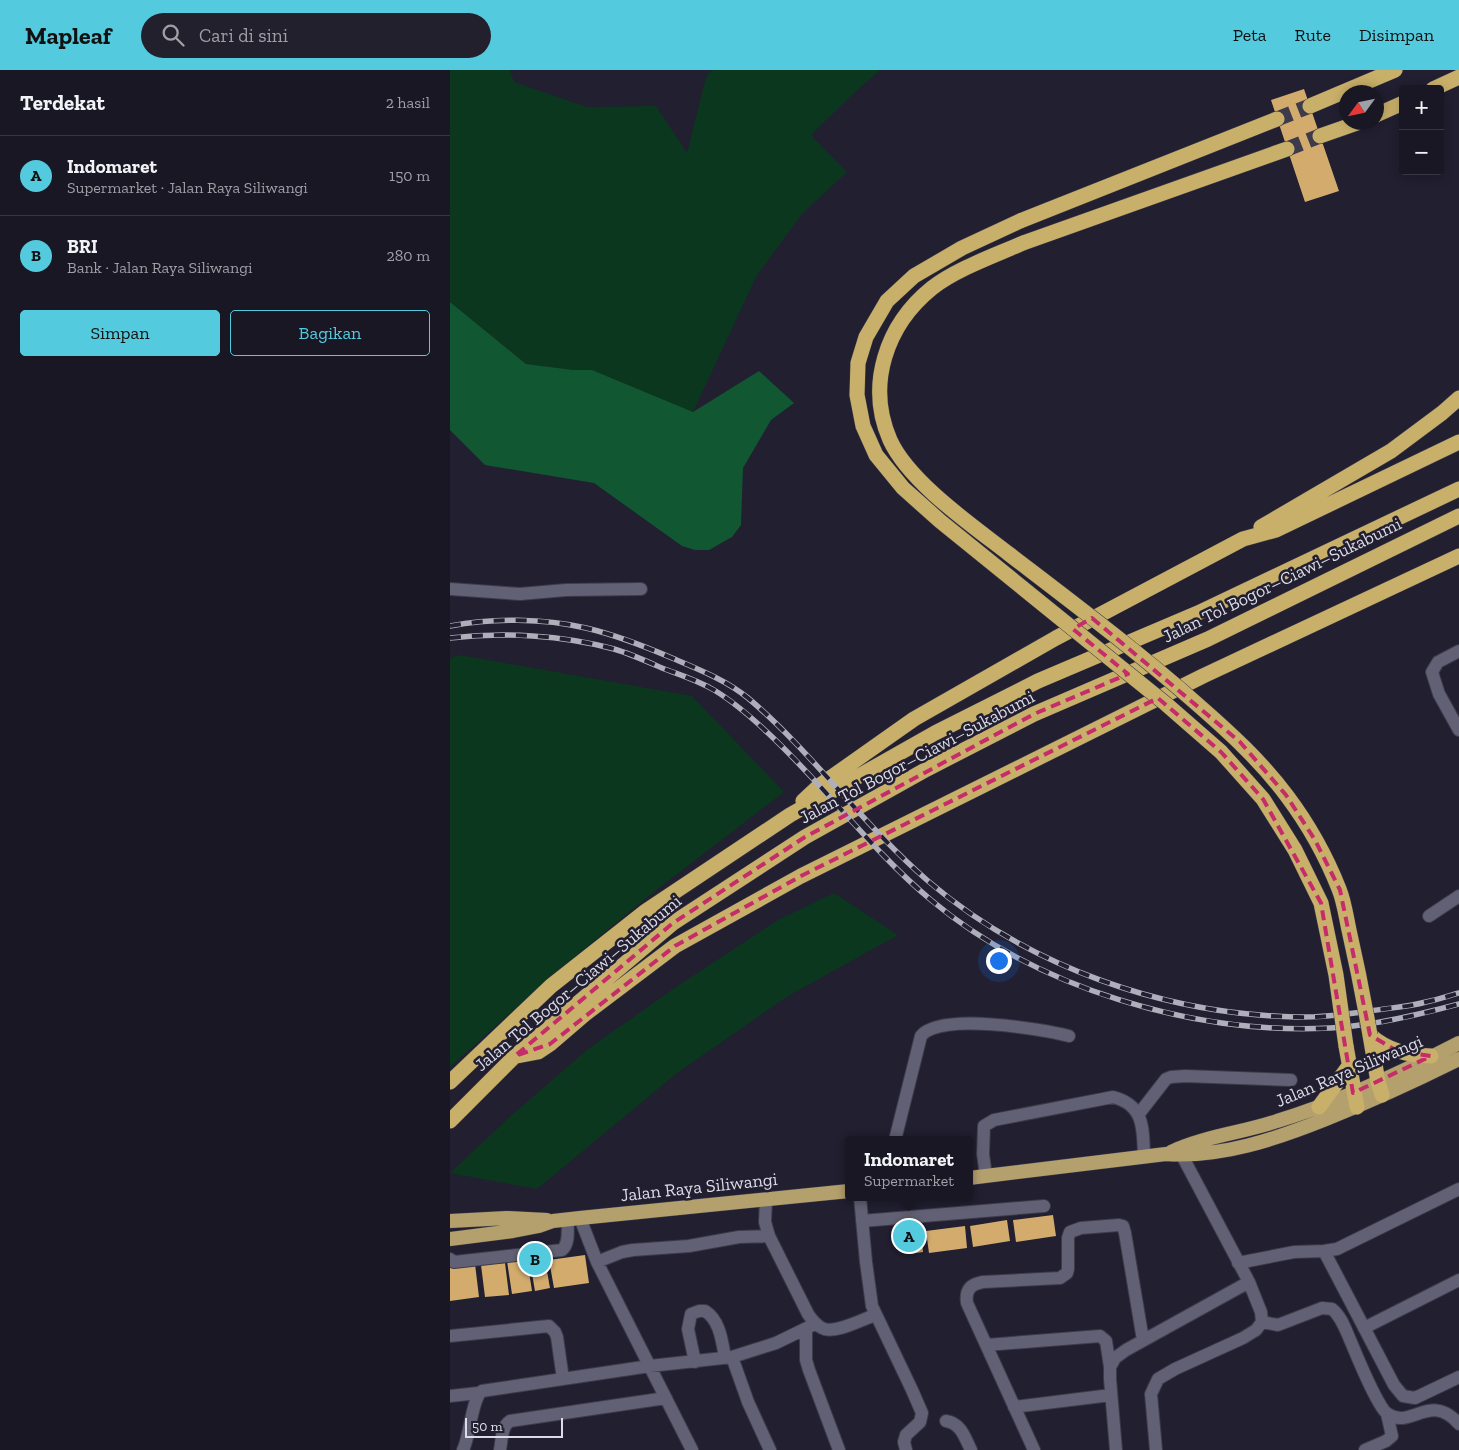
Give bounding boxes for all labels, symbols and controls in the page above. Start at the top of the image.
search box [141,13,491,58]
text: Mapleaf [25,21,111,50]
icon: search [159,21,187,49]
text: Cari di sini [199,24,288,47]
text: Peta [1233,24,1267,46]
text: Rute [1295,24,1331,46]
text: Disimpan [1359,24,1434,46]
north arrow [1339,85,1384,130]
map controls [1399,85,1444,175]
button: + [1399,85,1444,130]
text: Terdekat [20,90,105,115]
text: 2 hasil [386,93,430,112]
button: − [1399,130,1444,175]
text: Indomaret [67,155,157,178]
text: A [31,166,42,185]
text: 150 m [389,166,430,185]
text: Supermarket · Jalan Raya Siliwangi [67,178,308,197]
text: BRI [67,235,98,258]
text: B [31,246,41,265]
text: 280 m [386,246,430,265]
text: Bank · Jalan Raya Siliwangi [67,258,253,277]
button: Simpan [20,310,220,356]
button: Bagikan [230,310,430,356]
street label: Jalan Tol Bogor–Ciawi–Sukabumi [1159,512,1405,648]
street label: Jalan Tol Bogor–Ciawi–Sukabumi [796,686,1038,828]
street label: Jalan Tol Bogor–Ciawi–Sukabumi [470,890,686,1076]
your location [986,948,1012,974]
street label: Jalan Raya Siliwangi [1272,1030,1426,1112]
popup [845,1136,973,1201]
text: Indomaret [864,1148,954,1171]
street label: Jalan Raya Siliwangi [619,1168,779,1206]
text: Supermarket [864,1171,954,1190]
pin: A [893,1217,925,1255]
pin: B [519,1240,551,1278]
scale bar [465,1415,562,1438]
text: 50 m [472,1418,503,1435]

